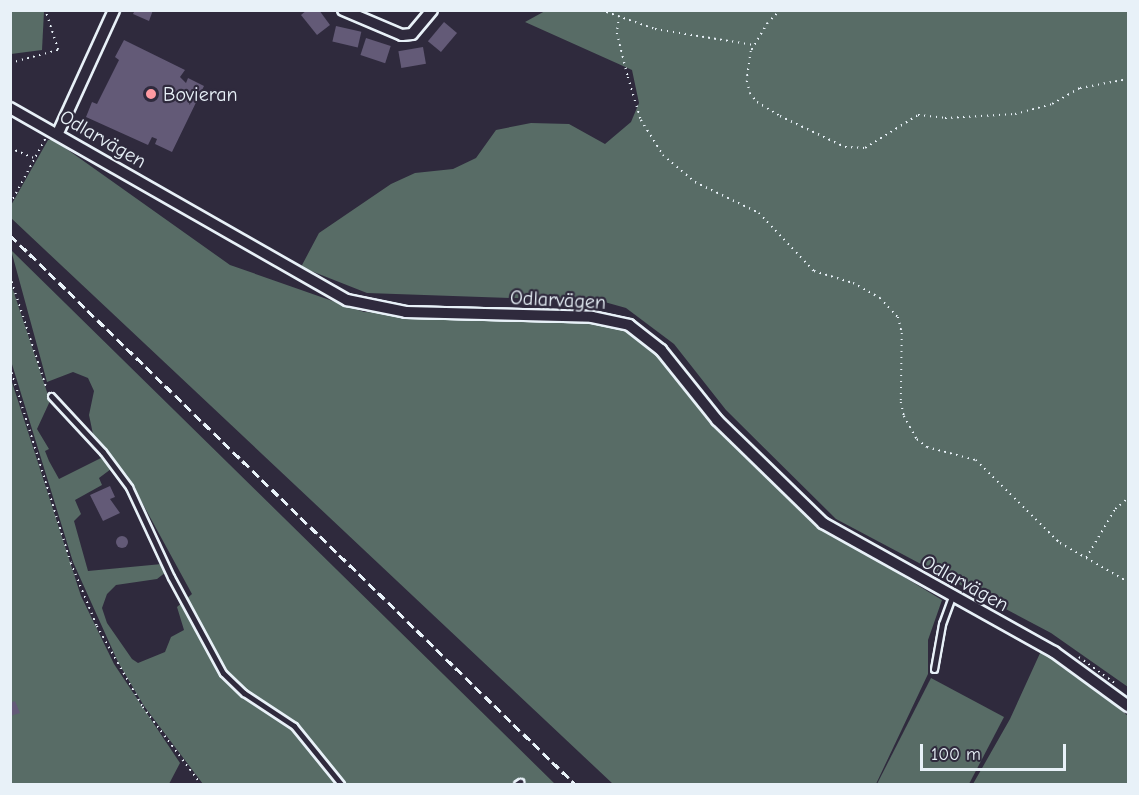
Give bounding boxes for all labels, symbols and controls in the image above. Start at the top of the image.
place label: Bovieran [163,82,238,106]
marker: Bovieran [144,87,158,101]
street label: Odlarvägen [55,105,151,173]
street label: Odlarvägen [509,286,607,314]
street label: Odlarvägen [917,549,1013,617]
scale bar [923,732,1068,770]
text: 100 m [931,744,981,765]

